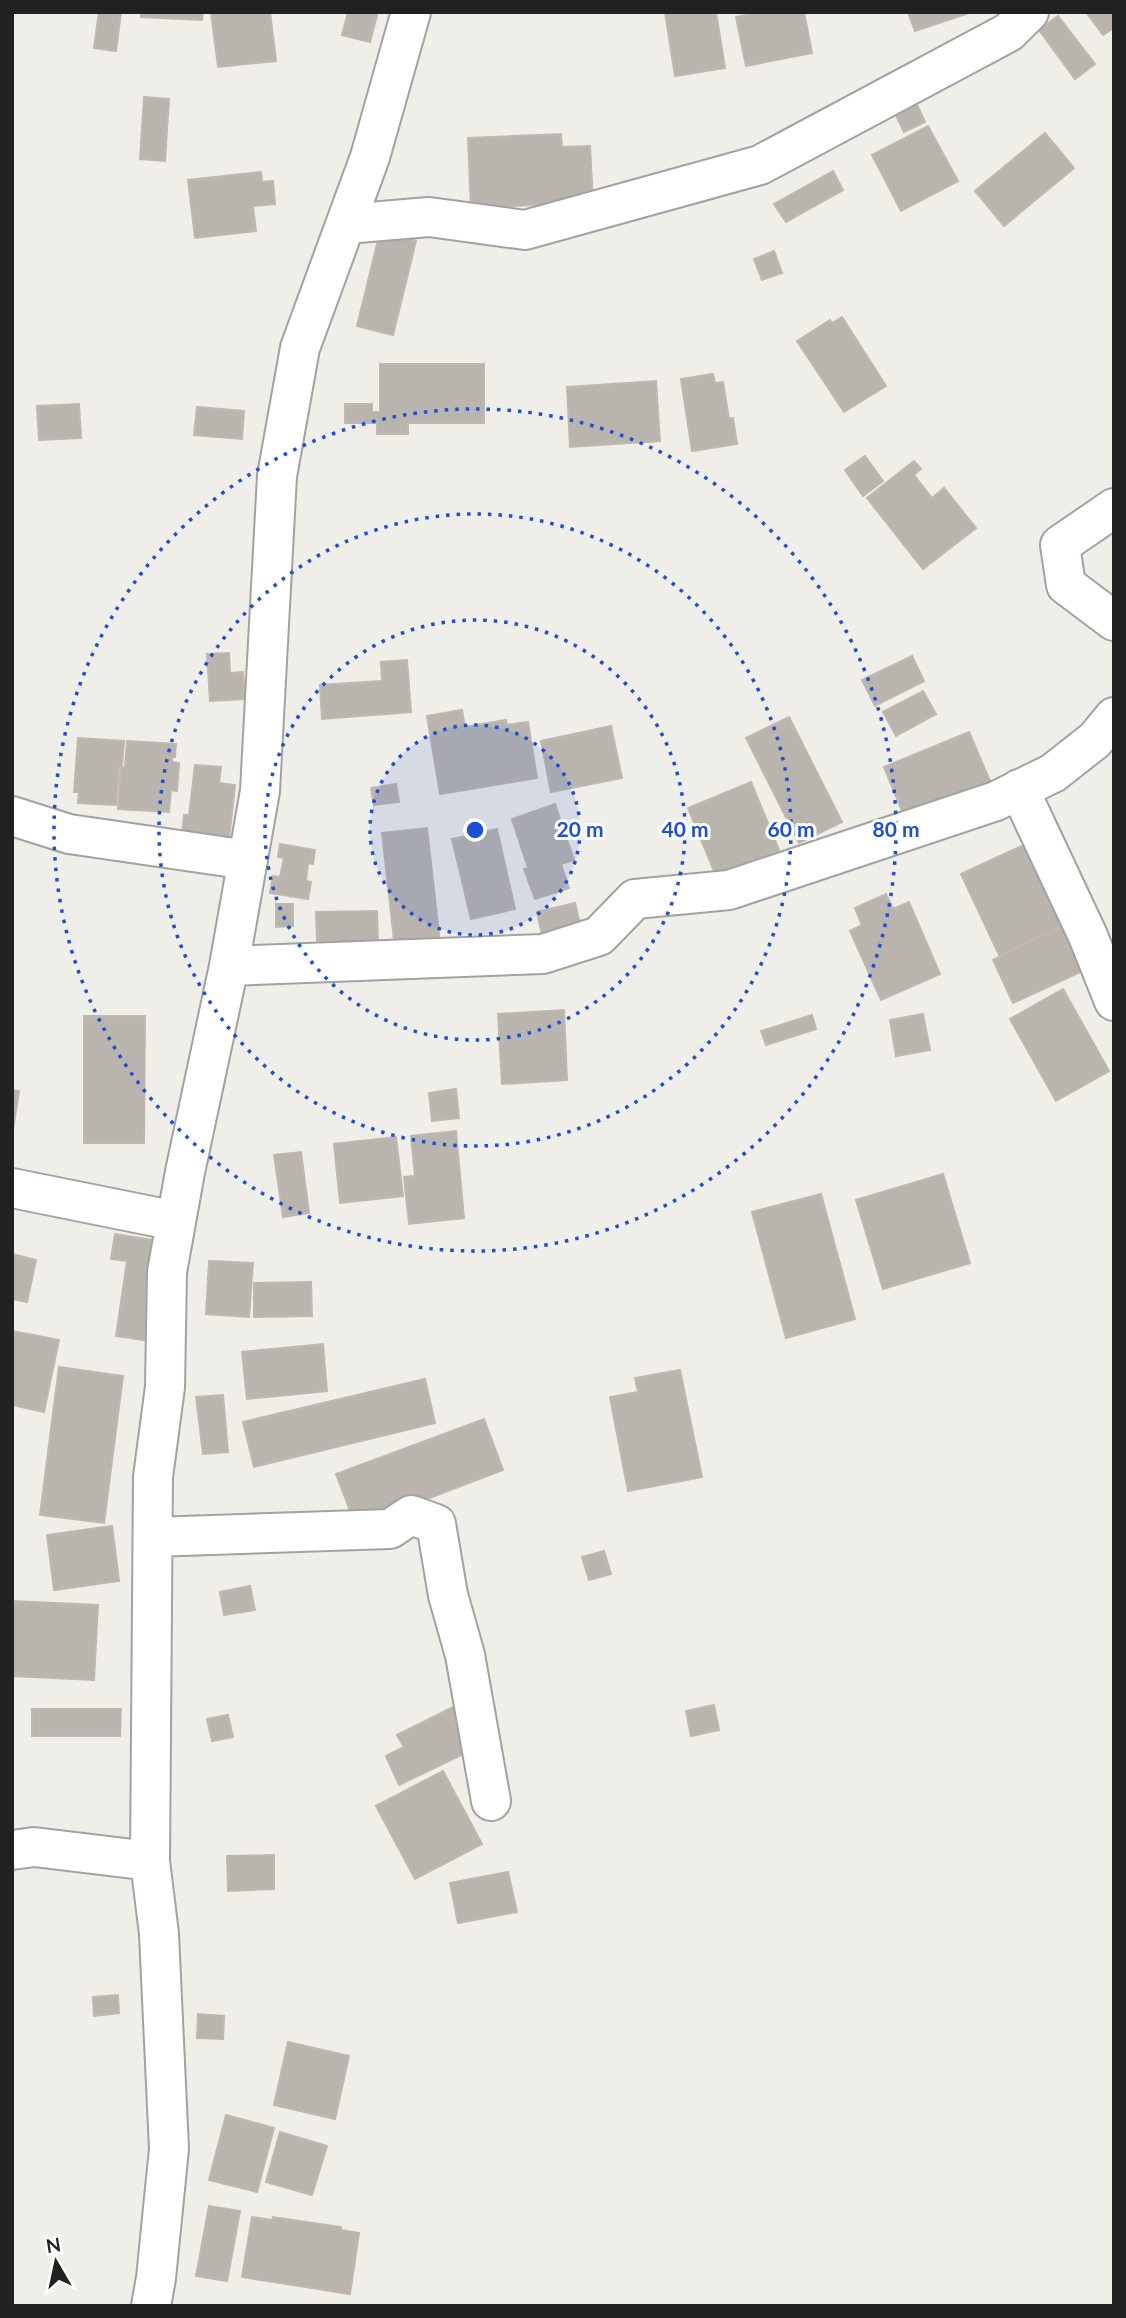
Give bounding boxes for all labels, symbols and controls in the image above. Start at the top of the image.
text: 20 m [556,816,604,841]
text: 40 m [661,816,709,841]
text: 60 m [767,816,815,841]
text: 80 m [872,816,920,841]
centre of rings [463,818,487,842]
north arrow [21,2227,91,2297]
text: N [44,2232,62,2257]

